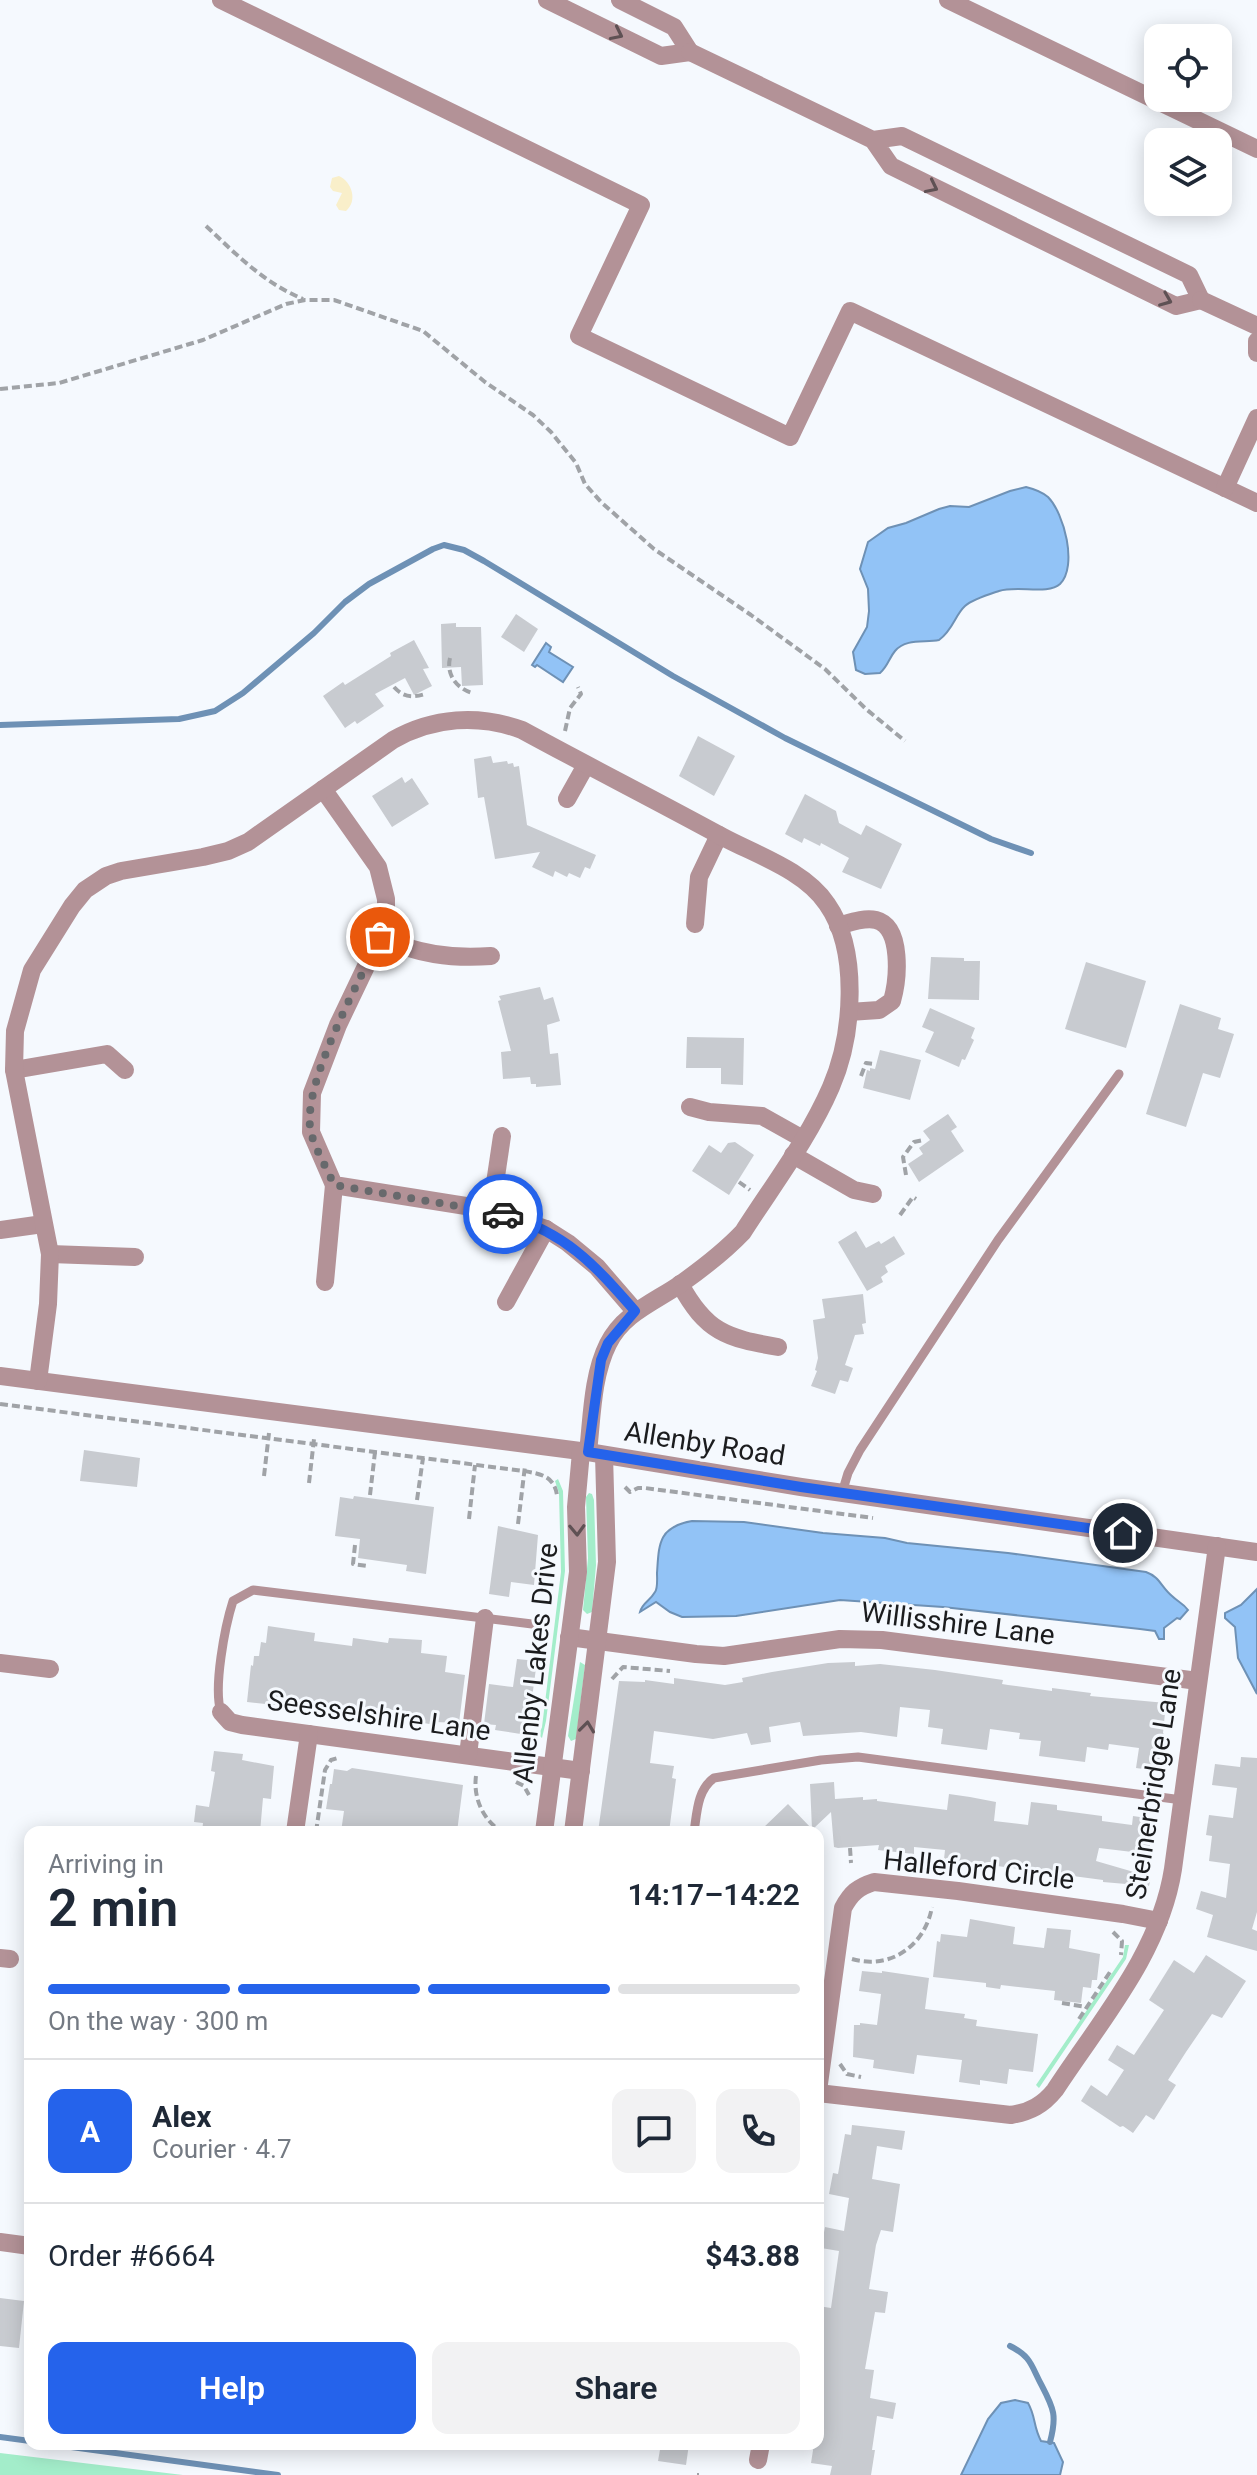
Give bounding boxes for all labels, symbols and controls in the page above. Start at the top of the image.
one-way arrow [609,24,624,40]
map controls [1144,24,1232,216]
button: locate [1144,24,1232,112]
button: layers [1144,128,1232,216]
one-way arrow [924,177,939,192]
one-way arrow [1158,290,1172,307]
pin [346,903,414,971]
icon: bag [358,915,402,959]
courier [463,1174,543,1254]
icon: car [481,1192,525,1236]
street label: Allenby Road [622,1415,788,1472]
pin [1089,1499,1157,1567]
icon: home [1101,1511,1145,1555]
one-way arrow [568,1524,585,1537]
street label: Allenby Lakes Drive [506,1541,565,1785]
street label: Willisshire Lane [859,1595,1057,1652]
street label: Steinerbridge Lane [1119,1666,1188,1902]
street label: Seesselshire Lane [265,1683,493,1748]
one-way arrow [578,1720,595,1734]
street label: Halleford Circle [882,1843,1076,1896]
text: Arriving in [48,1849,164,1879]
text: 14:17–14:22 [627,1877,800,1912]
text: 2 min [48,1878,178,1939]
text: On the way · 300 m [48,2006,268,2036]
button: chat [612,2089,696,2173]
button: phone [716,2089,800,2173]
text: Alex [152,2099,212,2134]
text: A [80,2114,100,2149]
text: Courier · 4.7 [152,2134,292,2164]
text: Order #6664 [48,2238,215,2273]
text: $43.88 [705,2238,800,2273]
button: Help [48,2342,416,2434]
button: Share [432,2342,800,2434]

